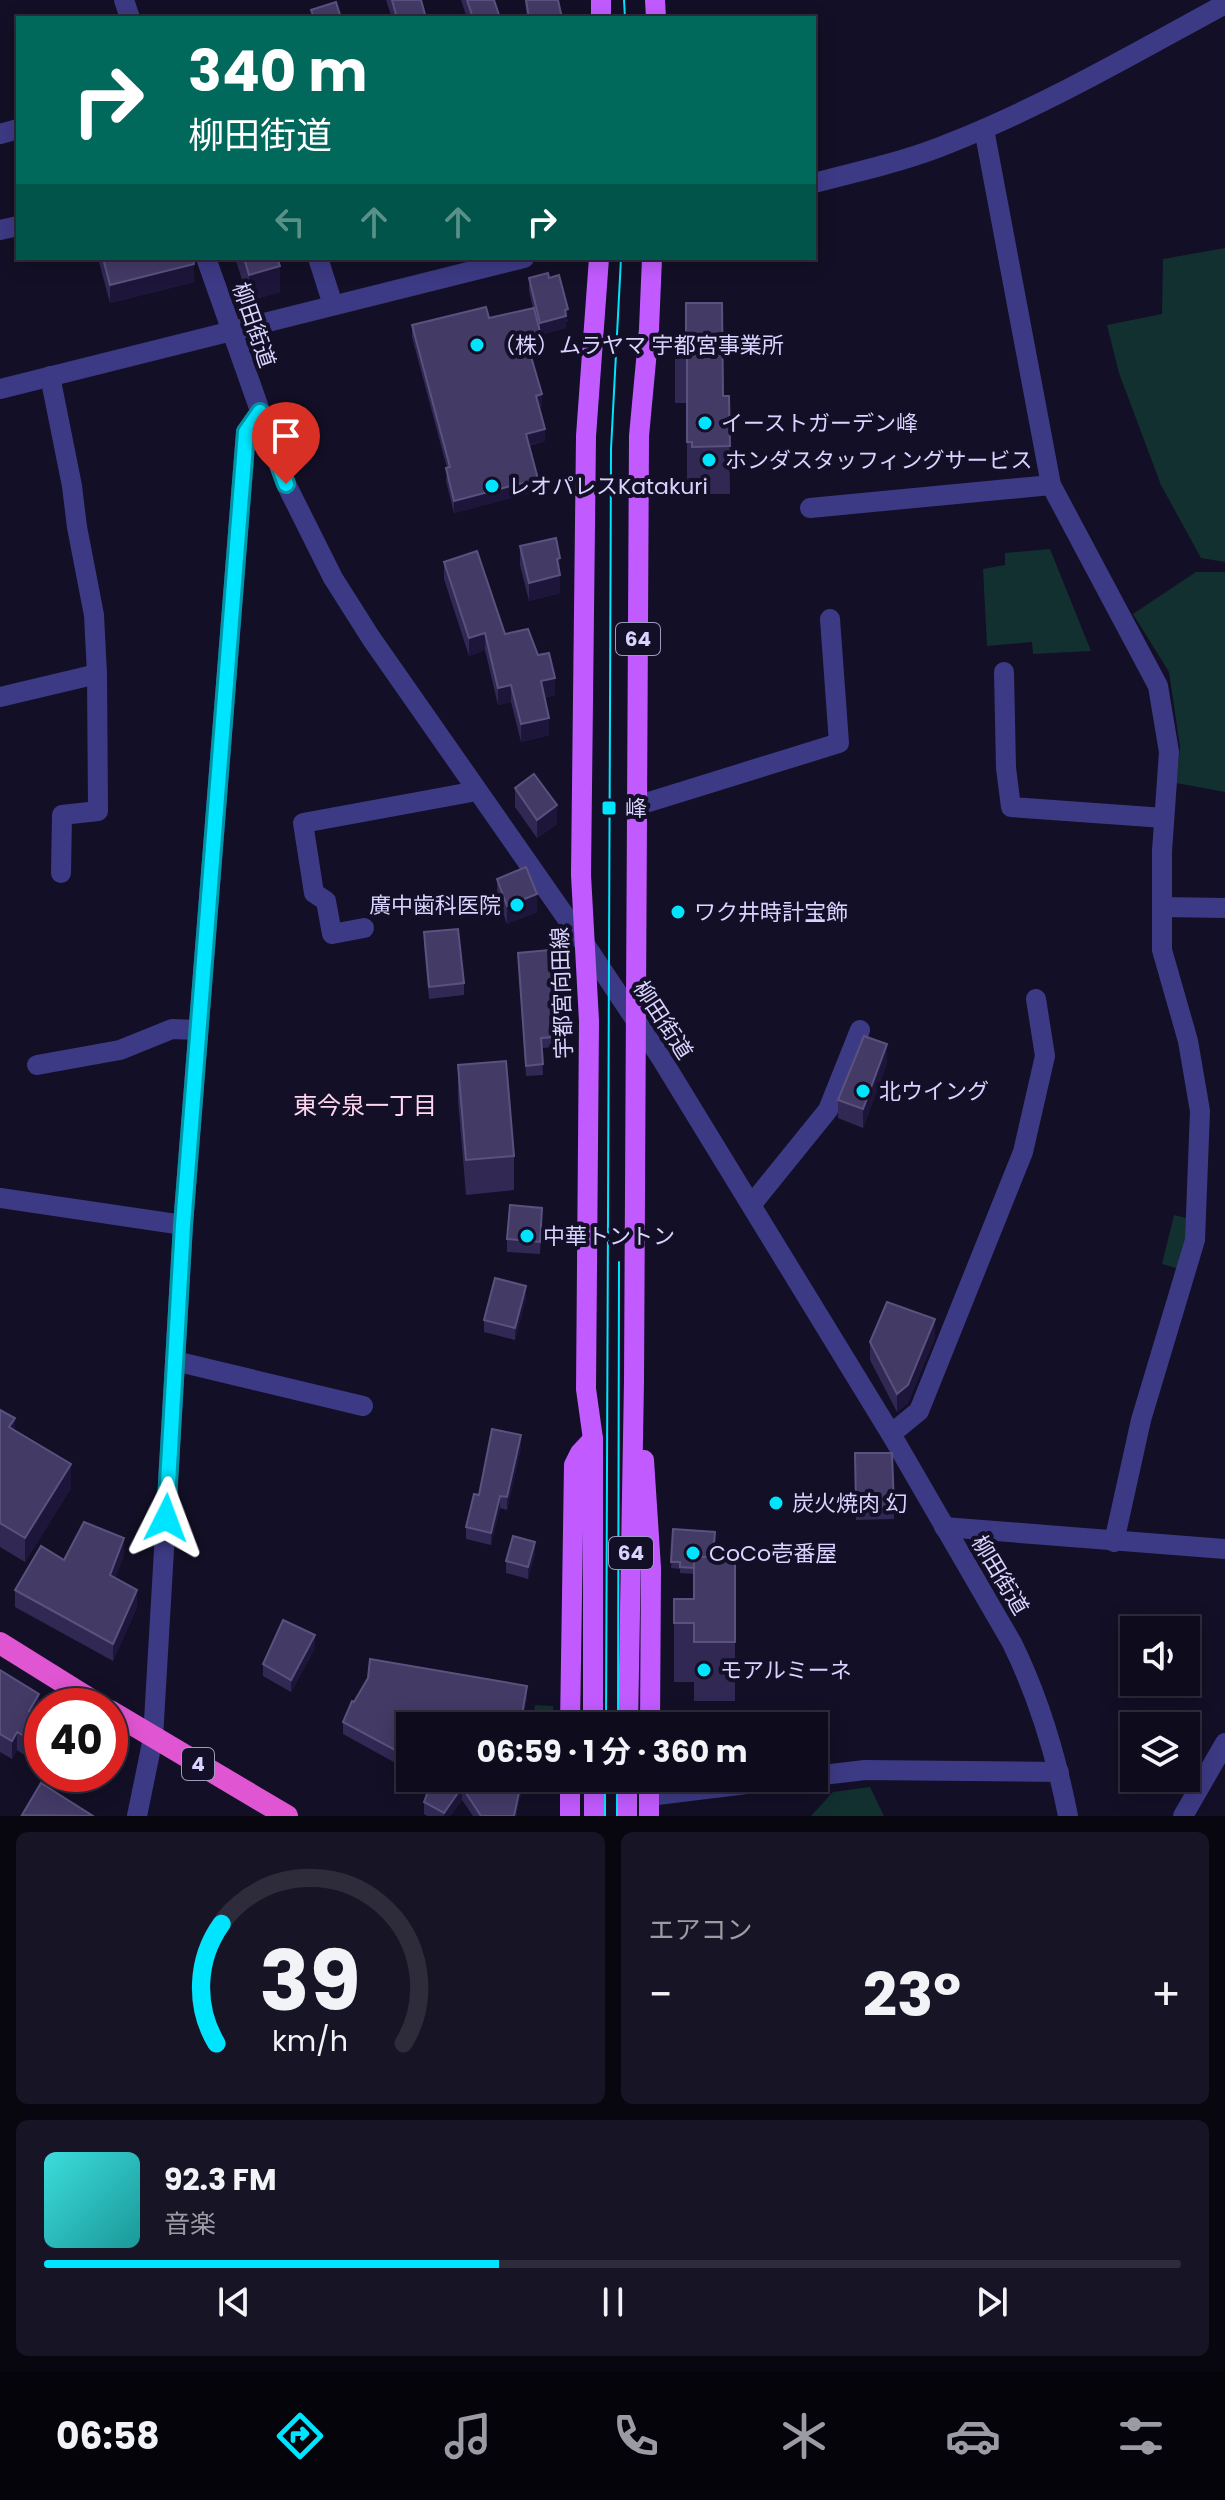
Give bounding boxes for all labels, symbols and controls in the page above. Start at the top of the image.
text: 340 m [188,32,367,111]
icon: right [56,48,160,152]
text: 柳田街道 [188,110,332,161]
icon: left [268,200,312,244]
icon: ahead [352,200,396,244]
icon: ahead [436,200,480,244]
icon: right [520,200,564,244]
street label: 柳田街道 [225,278,283,372]
place label: （株）ムラヤマ 宇都宮事業所 [493,330,784,361]
marker: （株）ムラヤマ 宇都宮事業所 [468,336,486,354]
pin [252,402,320,484]
place label: イーストガーデン峰 [721,408,918,439]
icon: arrive [264,414,308,458]
marker: イーストガーデン峰 [696,414,714,432]
place label: ホンダスタッフィングサービス [725,445,1033,476]
marker: ホンダスタッフィングサービス [700,451,718,469]
place label: レオパレスKatakuri [508,471,708,502]
marker: レオパレスKatakuri [483,477,501,495]
road number: 64 [616,623,660,655]
place label: 峰 [625,793,647,824]
marker: 峰 [600,799,618,817]
place label: 廣中歯科医院 [369,890,501,921]
marker: 廣中歯科医院 [508,896,526,914]
place label: ワク井時計宝飾 [694,897,848,928]
marker: ワク井時計宝飾 [669,903,687,921]
street label: 宇都宮向田線 [544,926,580,1060]
street label: 柳田街道 [626,975,700,1065]
place label: 北ウイング [879,1076,989,1107]
marker: 北ウイング [854,1082,872,1100]
district label: 東今泉一丁目 [293,1089,437,1122]
place label: 中華トントン [543,1221,675,1252]
marker: 中華トントン [518,1227,536,1245]
position arrow [124,1476,208,1560]
place label: 炭火焼肉 幻 [792,1488,908,1519]
marker: 炭火焼肉 幻 [767,1494,785,1512]
street label: 柳田街道 [964,1529,1036,1621]
road number: 64 [609,1537,653,1569]
place label: CoCo壱番屋 [709,1538,837,1569]
marker: CoCo壱番屋 [684,1544,702,1562]
map controls [1120,1616,1200,1792]
button: sound [1120,1616,1200,1696]
place label: モアルミーネ [720,1655,852,1686]
marker: モアルミーネ [695,1661,713,1679]
speed limit sign: 40 [24,1688,128,1792]
button: layers [1120,1712,1200,1792]
text: 06:59 · 1 分 · 360 m [476,1730,748,1773]
road number: 4 [182,1748,214,1780]
text: エアコン [649,1912,753,1948]
text: 39 [260,1923,361,2039]
text: 23° [863,1953,961,2037]
text: − [649,1964,673,2025]
text: + [1151,1964,1181,2025]
text: km/h [272,2021,348,2061]
text: 92.3 FM [164,2158,277,2201]
text: 音楽 [164,2206,216,2242]
icon: previous [212,2280,256,2324]
icon: pause [591,2280,635,2324]
icon: next [970,2280,1014,2324]
icon: directions [272,2408,328,2464]
icon: music [440,2408,496,2464]
icon: phone [608,2408,664,2464]
icon: climate [776,2408,832,2464]
icon: car [945,2408,1001,2464]
icon: filters [1113,2408,1169,2464]
text: 06:58 [56,2411,159,2462]

